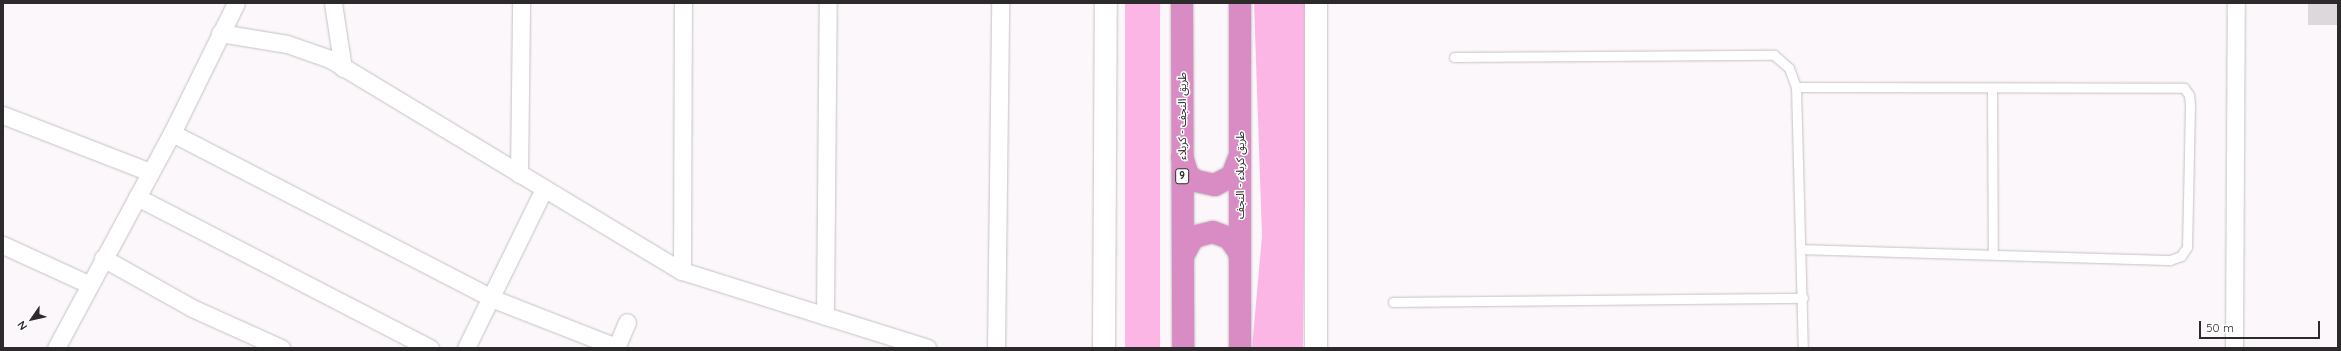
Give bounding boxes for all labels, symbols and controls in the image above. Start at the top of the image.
street label: طريق النجف - كربلاء [1175,72,1189,160]
street label: طريق كربلاء - النجف [1233,131,1247,219]
road number: 9 [1175,168,1189,184]
north arrow [12,299,52,339]
scale bar [2201,313,2322,339]
text: N [14,318,30,333]
text: 50 m [2206,320,2234,335]

